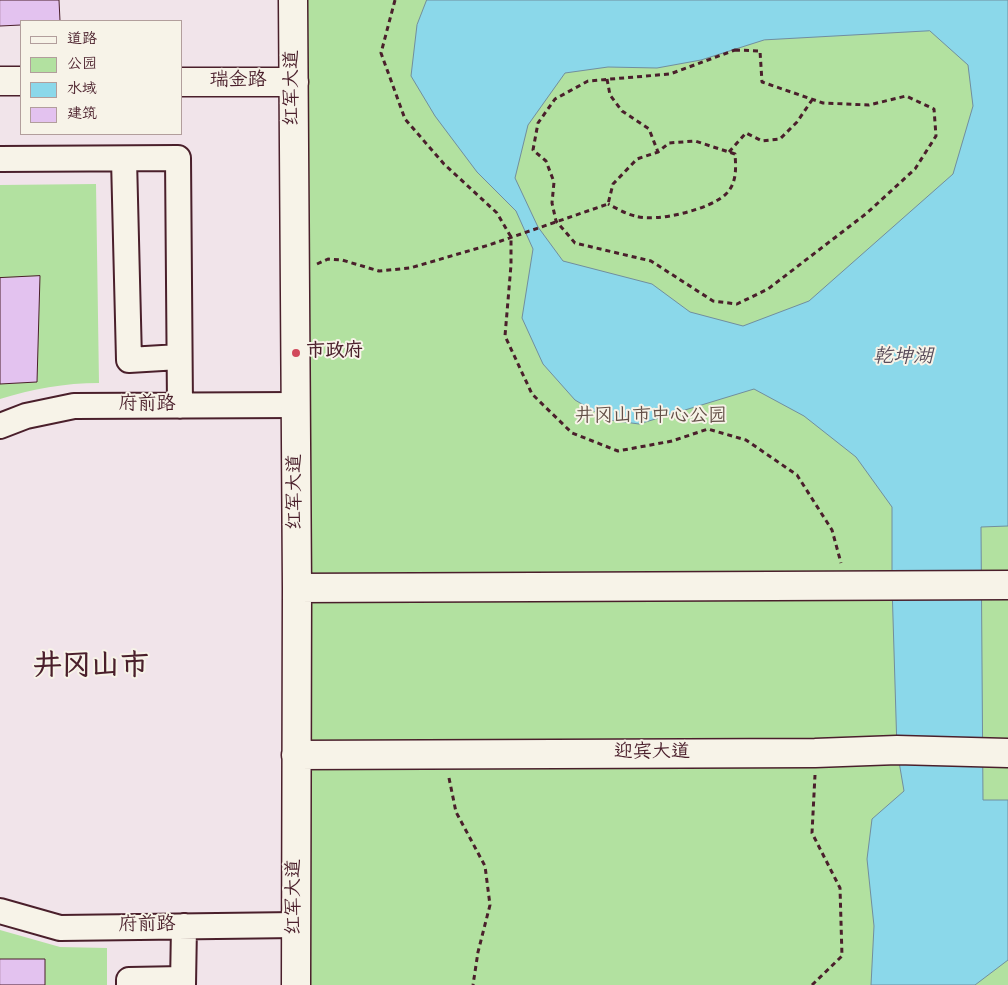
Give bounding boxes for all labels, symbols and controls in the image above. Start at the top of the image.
legend [20,20,182,135]
text: 道路 [67,29,97,51]
street label: 红军大道 [283,50,305,126]
text: 公园 [67,54,97,76]
street label: 瑞金路 [210,71,266,93]
text: 水域 [67,79,97,101]
text: 建筑 [67,104,97,126]
place label: 市政府 [306,342,363,364]
marker: 市政府 [290,347,302,359]
water label: 乾坤湖 [873,347,933,371]
street label: 府前路 [119,395,175,417]
park label: 井冈山市中心公园 [575,407,727,429]
street label: 红军大道 [286,454,308,530]
district label: 井冈山市 [33,653,149,687]
street label: 迎宾大道 [614,743,690,765]
street label: 红军大道 [285,859,307,935]
street label: 府前路 [118,915,176,939]

